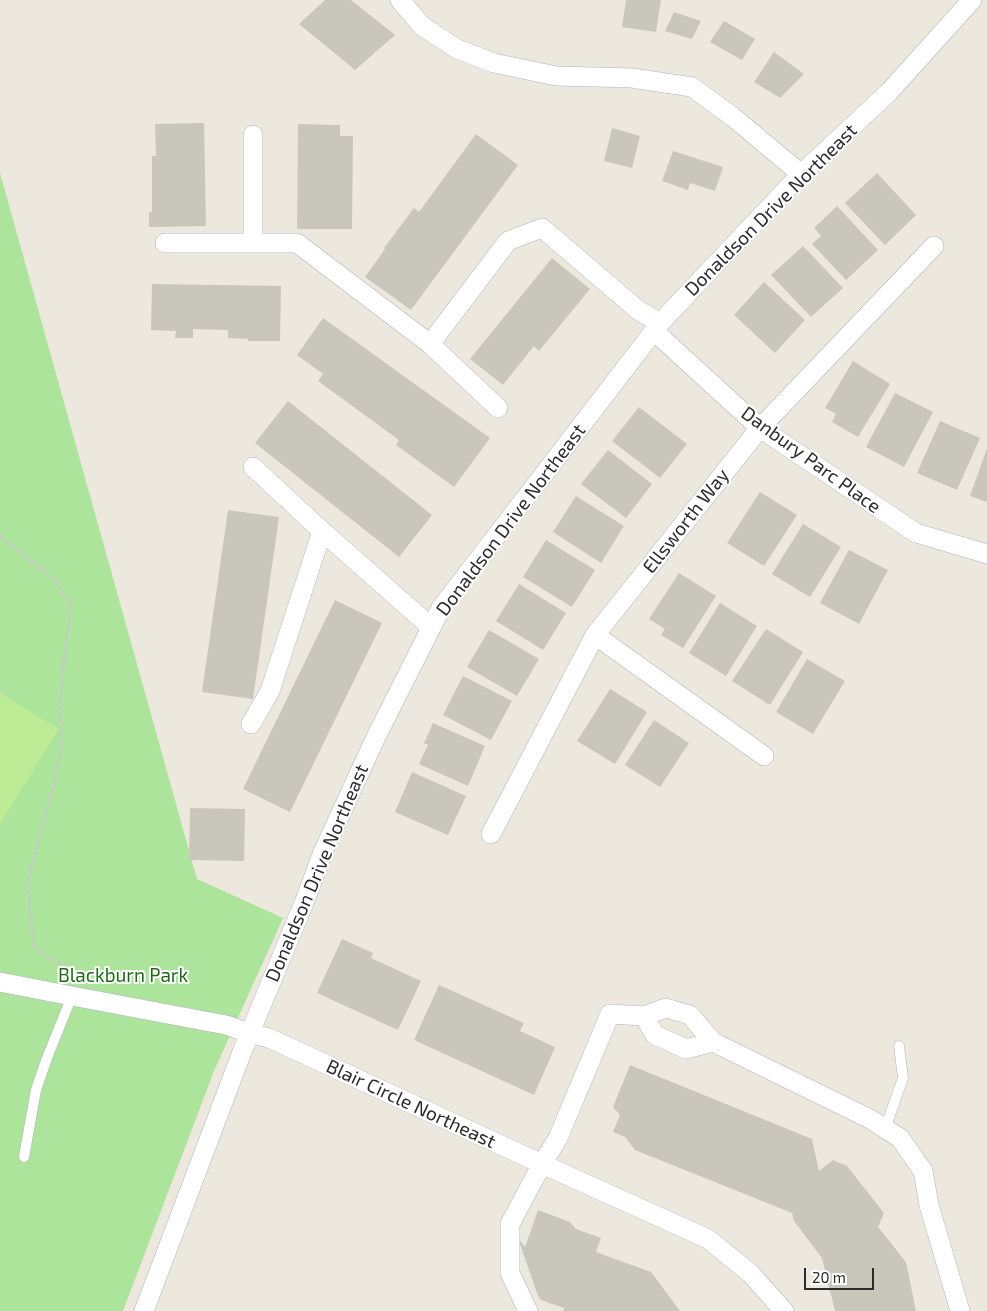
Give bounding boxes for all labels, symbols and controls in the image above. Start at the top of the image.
street label: Donaldson Drive Northeast [680,119,862,301]
street label: Danbury Parc Place [737,402,885,518]
street label: Donaldson Drive Northeast [431,420,591,620]
street label: Ellsworth Way [638,464,734,578]
street label: Donaldson Drive Northeast [261,761,373,985]
park label: Blackburn Park [58,965,188,987]
street label: Blair Circle Northeast [323,1055,499,1153]
scale bar [807,1258,877,1290]
text: 20 m [812,1268,846,1286]

